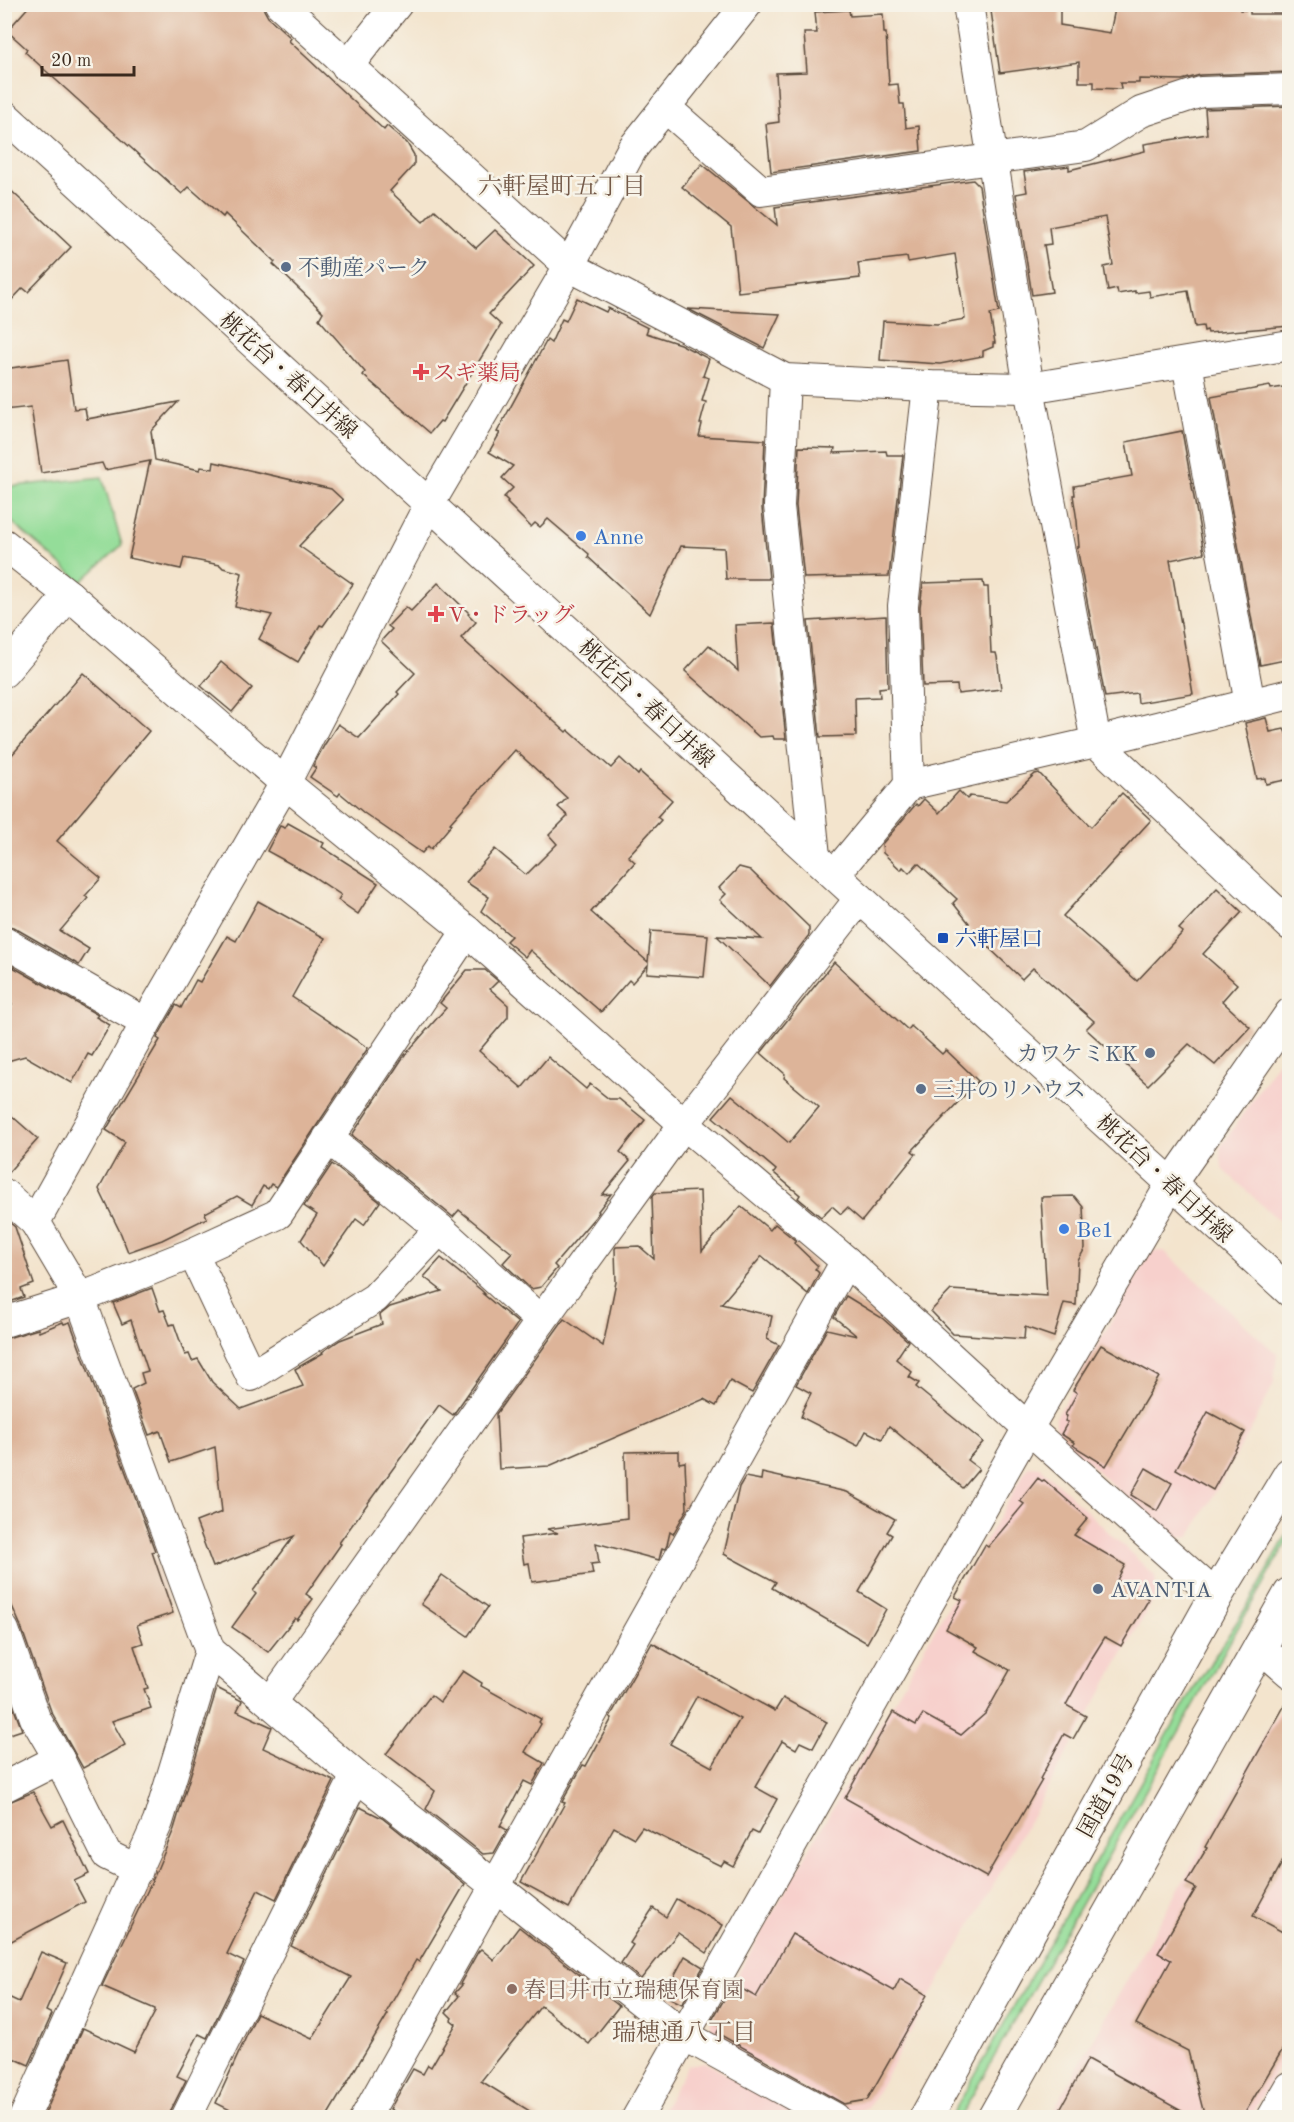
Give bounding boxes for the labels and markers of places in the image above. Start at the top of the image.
place label: 不動産パーク [298,256,430,280]
marker: 不動産パーク [279,260,293,274]
place label: スギ薬局 [433,361,521,385]
marker: スギ薬局 [414,365,428,379]
place label: Anne [593,527,644,549]
marker: Anne [574,529,588,543]
place label: V・ドラッグ [448,604,575,627]
marker: V・ドラッグ [429,607,443,621]
place label: 六軒屋口 [955,927,1043,951]
marker: 六軒屋口 [936,931,950,945]
place label: カワケミKK [1017,1044,1138,1066]
marker: カワケミKK [1143,1046,1157,1060]
place label: 三井のリハウス [933,1078,1086,1102]
marker: 三井のリハウス [914,1082,928,1096]
place label: Be1 [1076,1220,1114,1242]
marker: Be1 [1057,1222,1071,1236]
place label: AVANTIA [1110,1580,1212,1602]
marker: AVANTIA [1091,1582,1105,1596]
place label: 春日井市立瑞穂保育園 [524,1978,744,2002]
marker: 春日井市立瑞穂保育園 [505,1982,519,1996]

